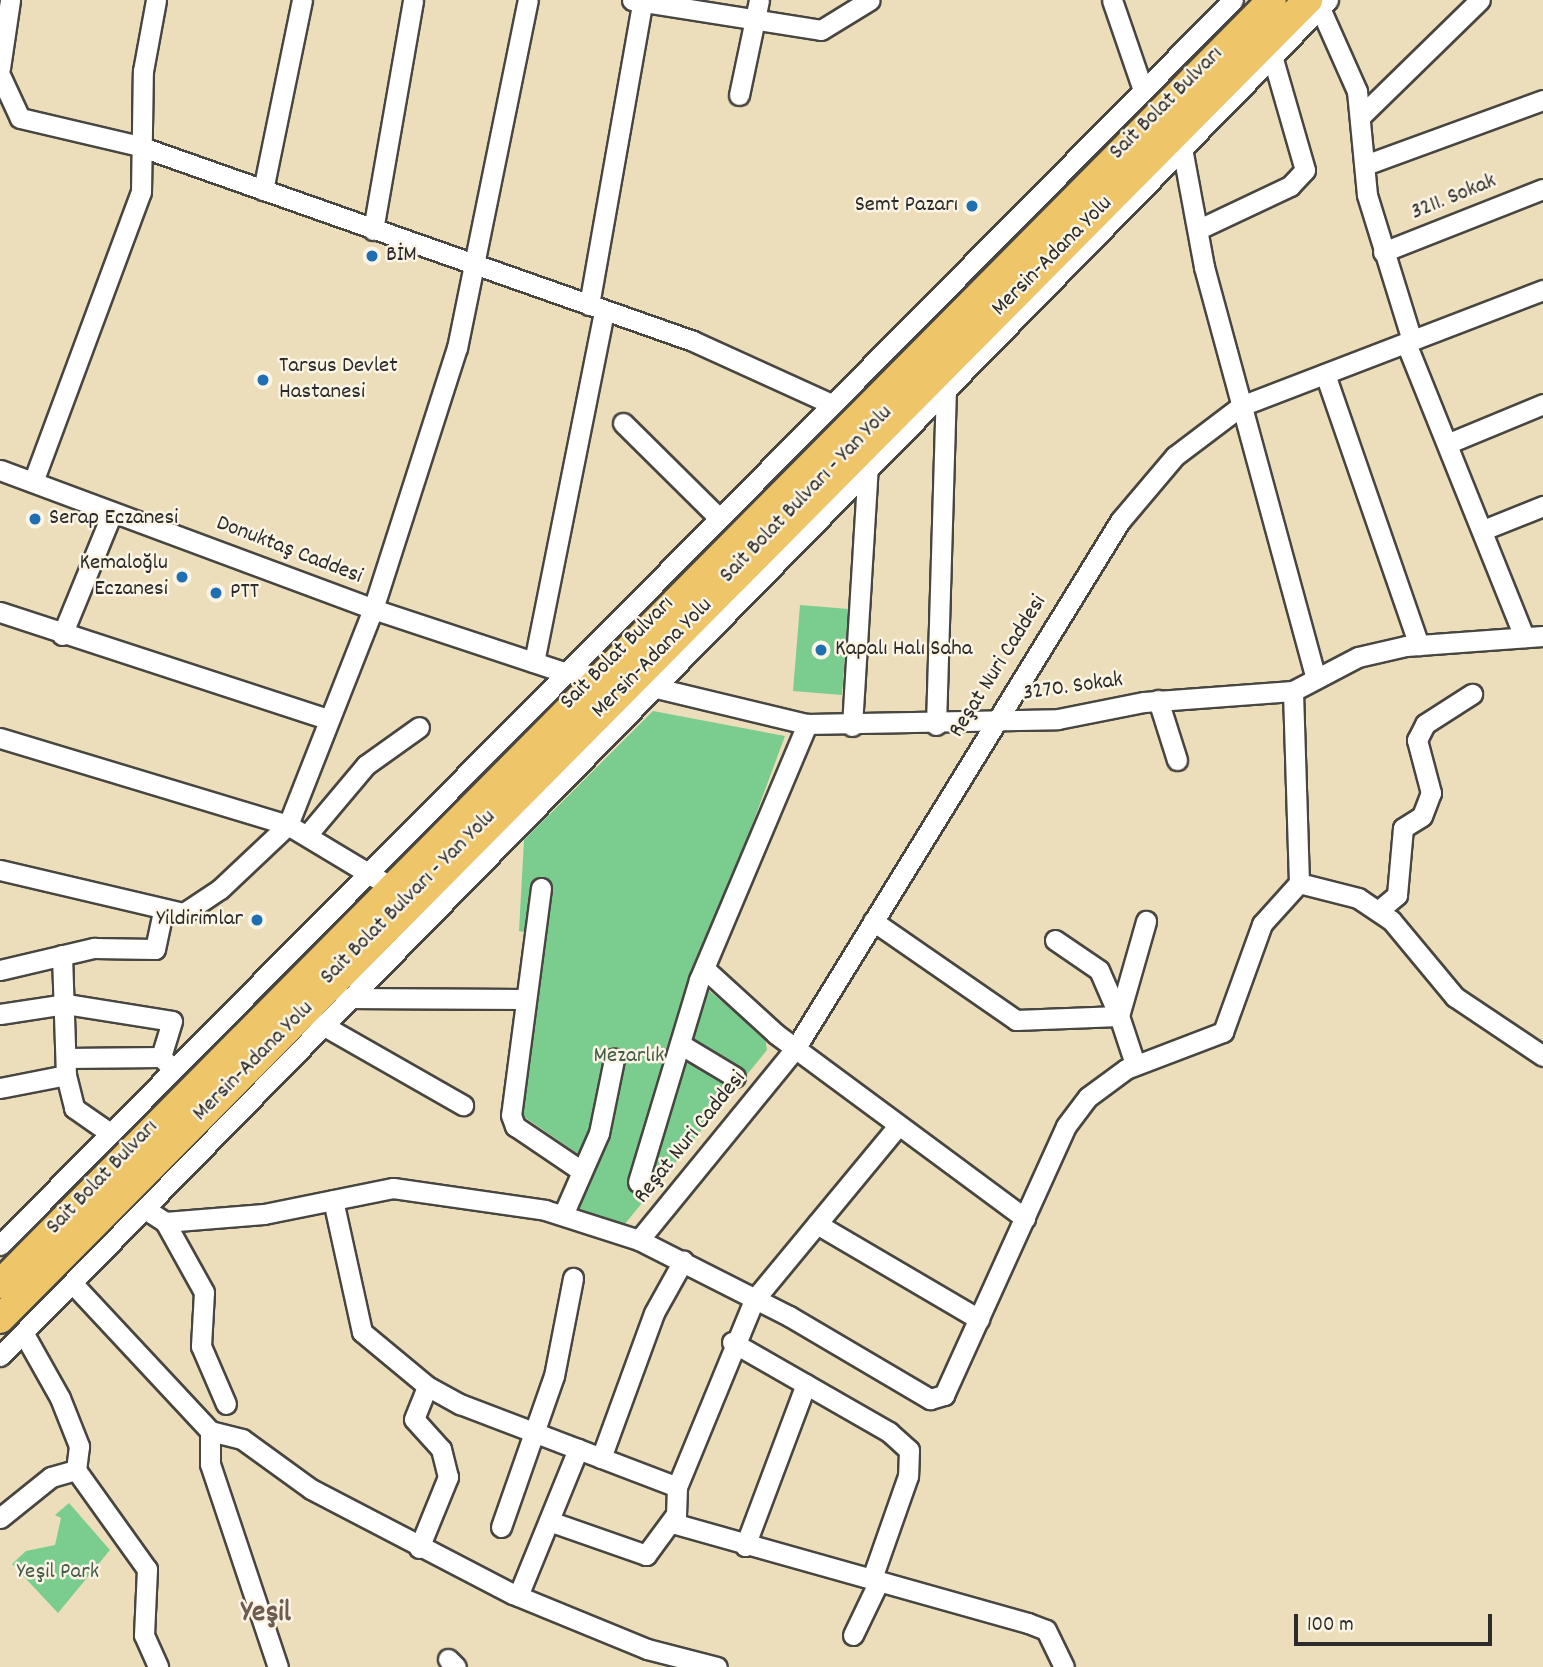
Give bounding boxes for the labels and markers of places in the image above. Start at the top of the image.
place label: Semt Pazarı [855,192,958,220]
marker: Semt Pazarı [964,198,980,214]
place label: BİM [386,242,417,270]
marker: BİM [364,248,380,264]
place label: Tarsus Devlet Hastanesi [279,353,398,407]
marker: Tarsus Devlet Hastanesi [253,370,273,390]
place label: Serap Eczanesi [49,505,178,533]
marker: Serap Eczanesi [27,511,43,527]
place label: Kemaloğlu Eczanesi [79,550,168,604]
marker: Kemaloğlu Eczanesi [174,569,190,585]
place label: PTT [230,579,259,607]
marker: PTT [208,585,224,601]
place label: Kapalı Halı Saha [835,636,973,664]
marker: Kapalı Halı Saha [813,642,829,658]
place label: Yildirimlar [157,906,243,934]
marker: Yildirimlar [249,912,265,928]

